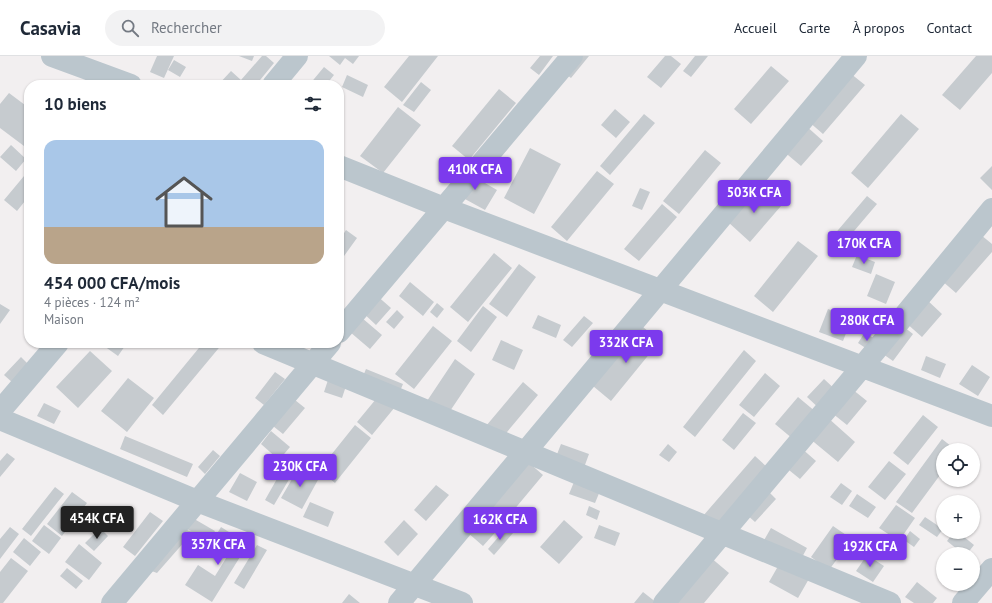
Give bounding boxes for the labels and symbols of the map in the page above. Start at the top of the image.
pin: 410K CFA [434,157,516,191]
pin: 503K CFA [713,180,795,214]
pin: 170K CFA [823,231,905,265]
pin: 280K CFA [826,308,908,342]
pin: 332K CFA [585,330,667,364]
pin: 230K CFA [259,454,341,488]
pin: 454K CFA [56,506,138,540]
pin: 162K CFA [459,507,541,541]
pin: 357K CFA [177,532,259,566]
pin: 192K CFA [829,534,911,568]

